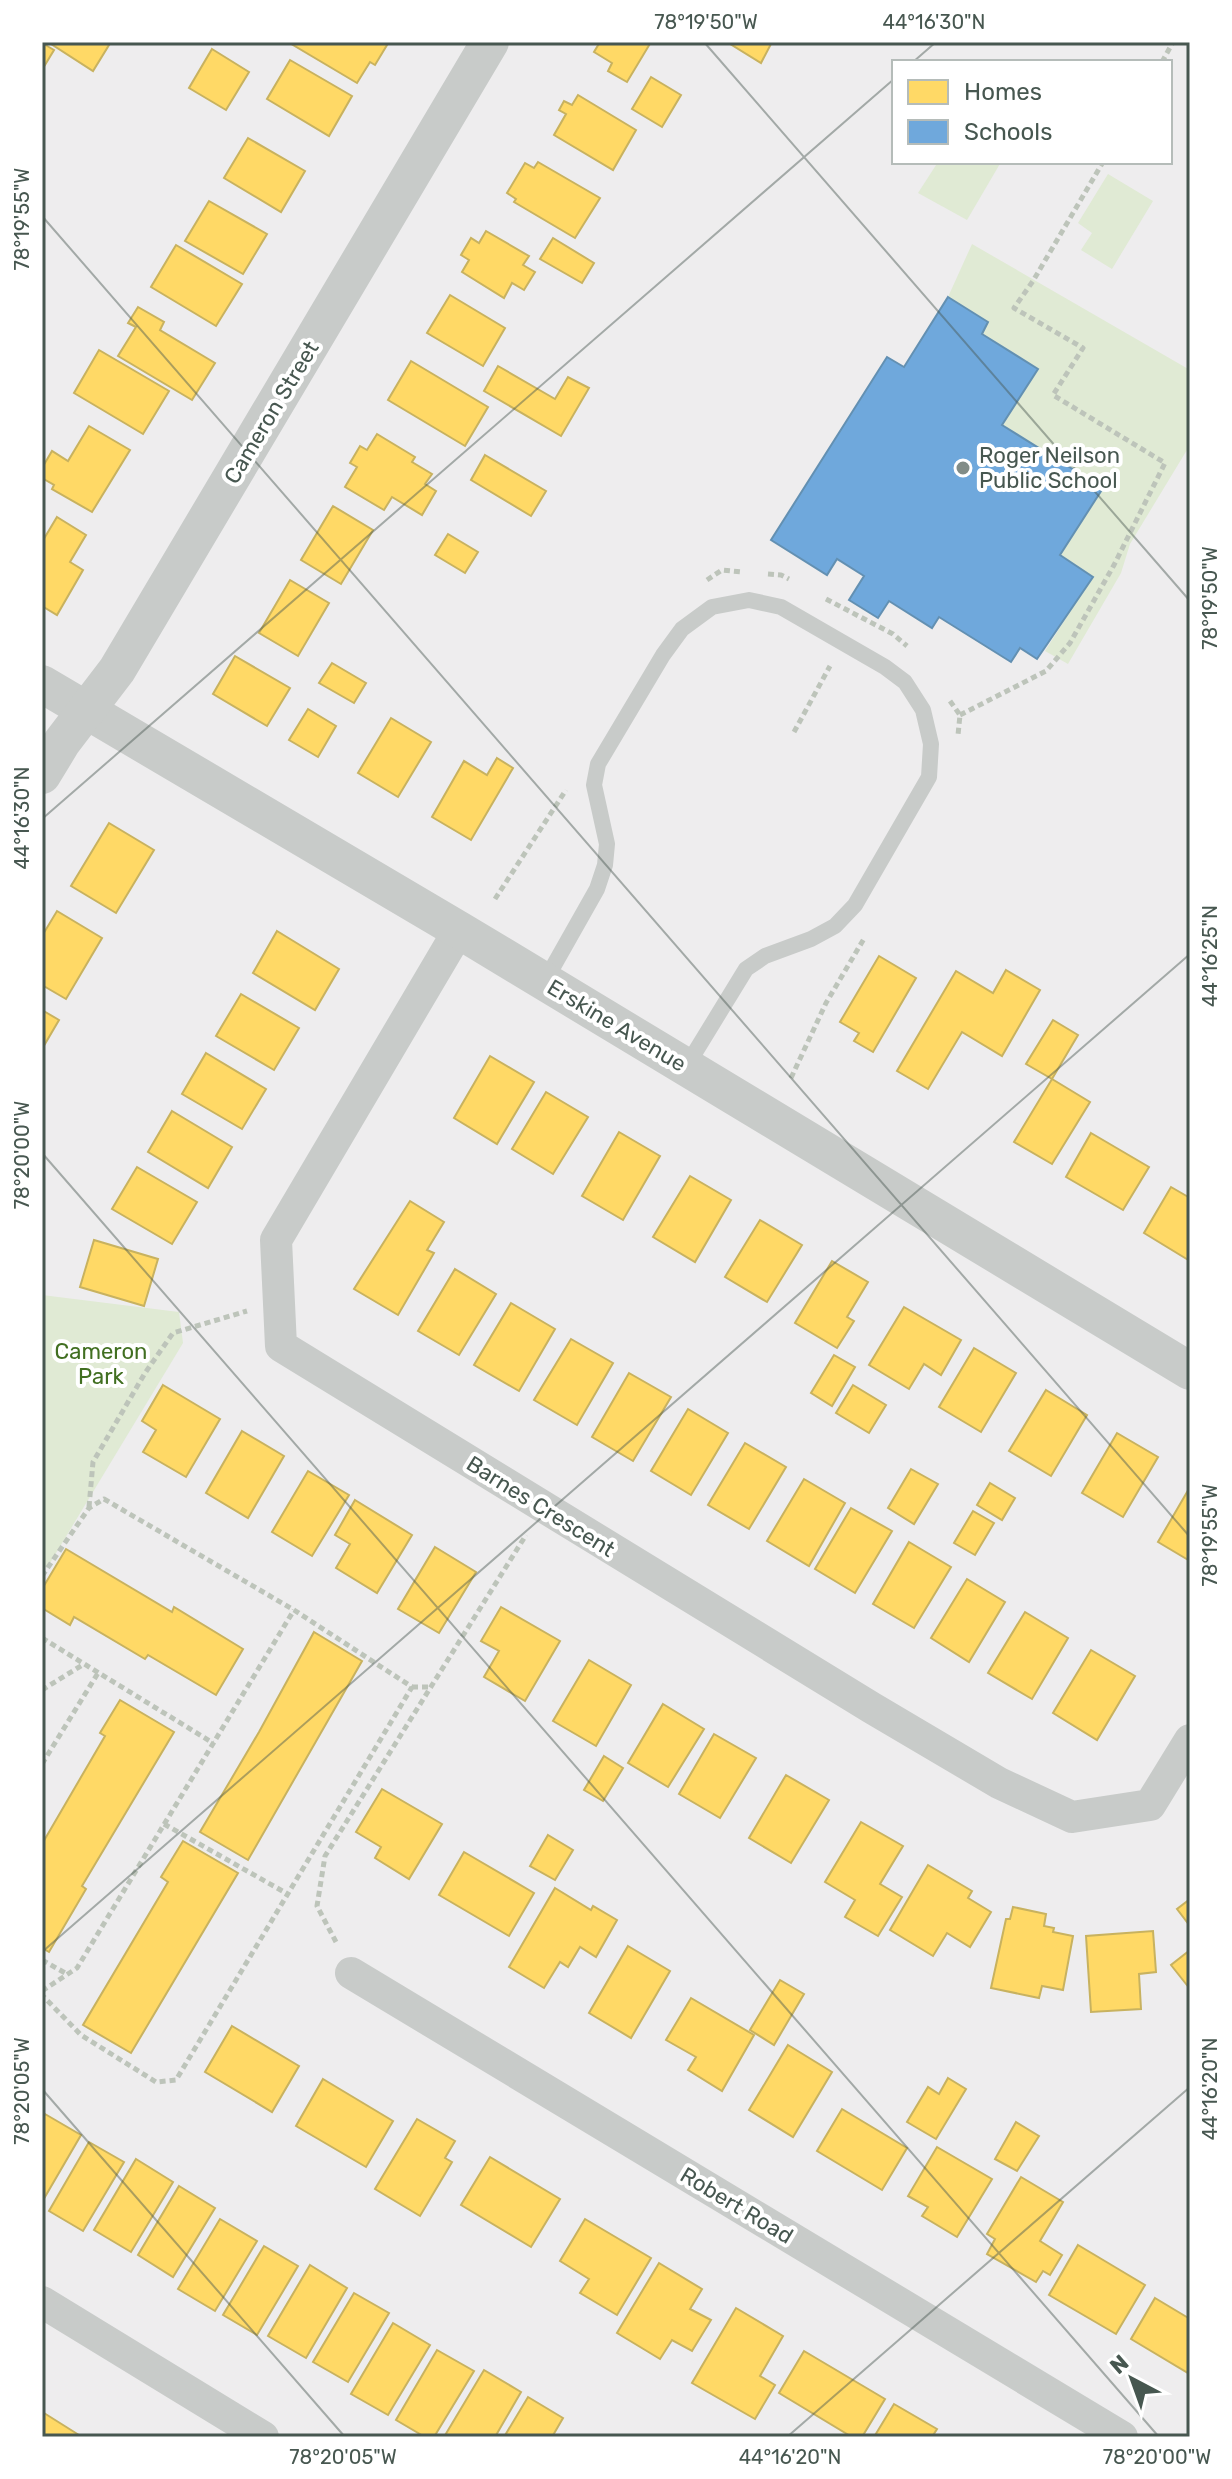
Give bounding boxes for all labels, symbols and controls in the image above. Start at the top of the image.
text: 78°19'50"W [654,10,758,34]
text: 44°16'30"N [883,10,985,34]
legend [892,60,1172,164]
text: Homes [964,78,1042,106]
text: Schools [964,118,1052,146]
text: 78°19'55"W [10,168,34,270]
street label: Cameron Street [218,336,325,489]
place label: Roger Neilson Public School [979,442,1120,494]
marker: Roger Neilson Public School [954,459,972,477]
text: 78°19'50"W [1198,546,1222,650]
text: 44°16'30"N [10,767,34,869]
text: 44°16'25"N [1198,905,1222,1007]
street label: Erskine Avenue [542,973,691,1077]
text: 78°20'00"W [10,1101,34,1209]
park label: Cameron Park [55,1338,147,1390]
street label: Barnes Crescent [461,1450,620,1563]
text: 78°19'55"W [1198,1484,1222,1586]
text: 78°20'05"W [10,2037,34,2145]
text: 44°16'20"N [1198,2038,1222,2140]
street label: Robert Road [675,2161,798,2250]
north arrow [1092,2339,1172,2419]
text: N [1104,2349,1134,2380]
text: 78°20'05"W [289,2445,397,2469]
text: 44°16'20"N [739,2445,841,2469]
text: 78°20'00"W [1103,2445,1211,2469]

